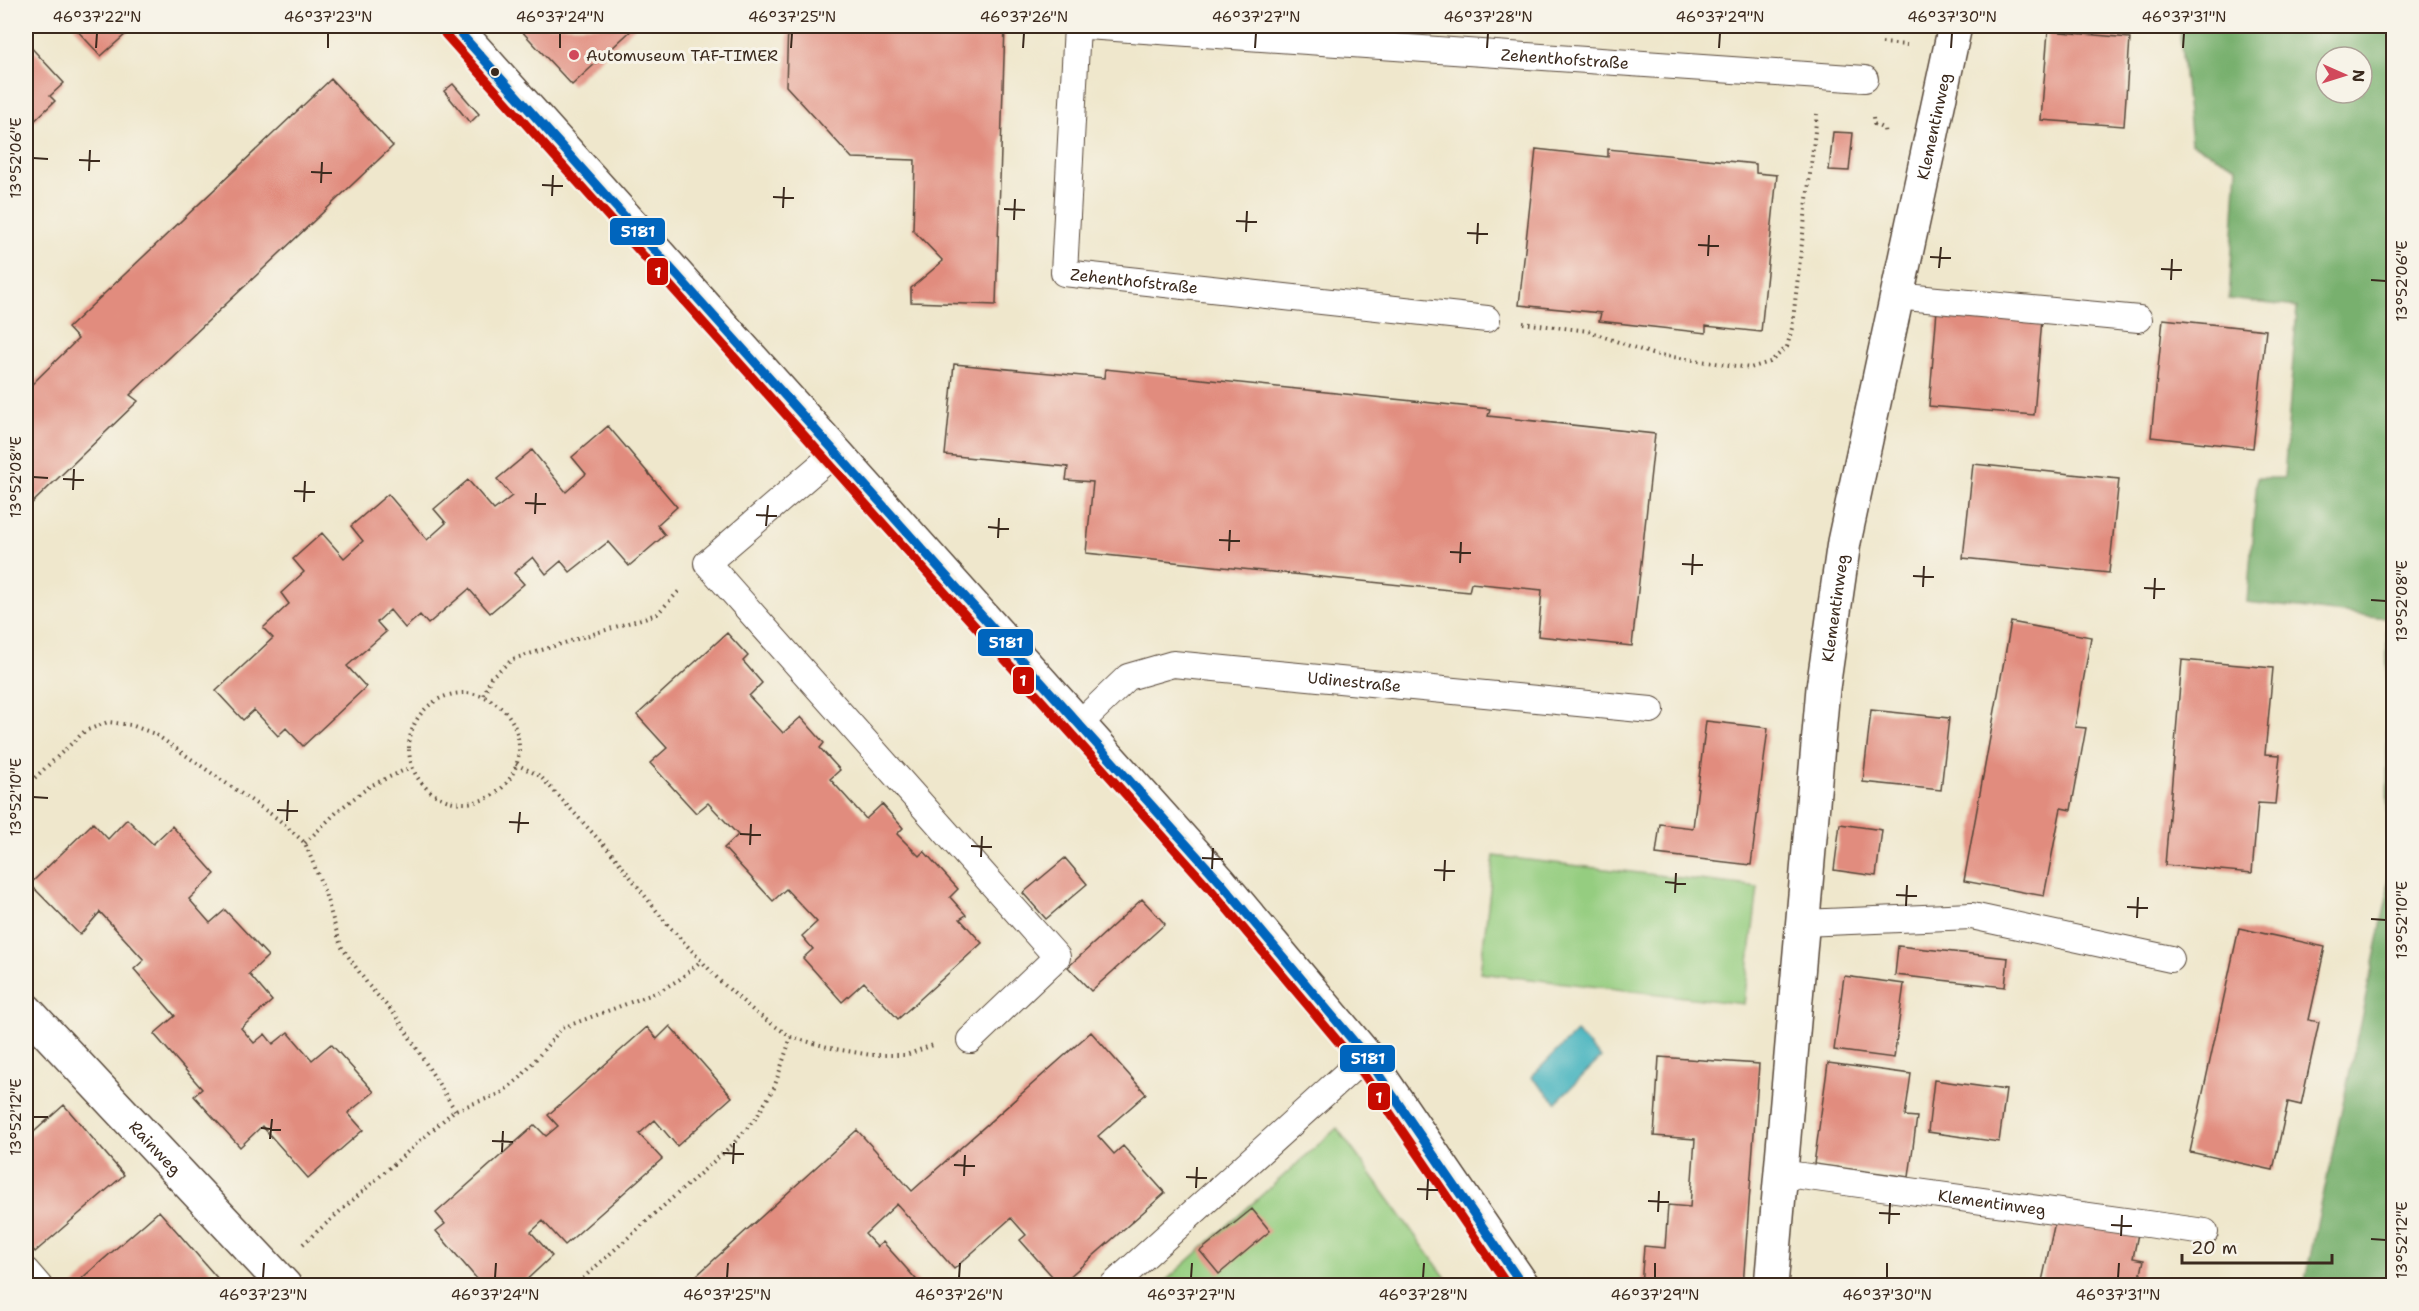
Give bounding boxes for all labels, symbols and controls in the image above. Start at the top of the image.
text: 46°37'22"N [53,7,141,27]
text: 46°37'23"N [284,7,372,27]
text: 46°37'24"N [516,7,604,27]
text: 46°37'25"N [748,7,836,27]
text: 46°37'26"N [980,7,1068,27]
text: 46°37'27"N [1212,7,1300,27]
text: 46°37'28"N [1443,7,1533,27]
text: 46°37'29"N [1676,7,1764,27]
text: 46°37'30"N [1907,7,1997,27]
text: 46°37'31"N [2141,7,2227,27]
street label: Zehenthofstraße [1500,44,1630,73]
place label: Automuseum TAF-TIMER [586,45,778,66]
north arrow [2314,45,2374,105]
marker: Automuseum TAF-TIMER [567,48,581,62]
unlabelled marker [489,66,501,78]
text: N [2348,69,2369,83]
street label: Klementinweg [1912,71,1955,182]
text: 13°52'06"E [6,117,26,199]
line badge: 5181 [609,217,666,246]
text: 5181 [621,221,655,242]
text: 13°52'06"E [2392,240,2412,322]
line badge: 1 [646,257,669,286]
text: 1 [654,262,662,283]
street label: Zehenthofstraße [1069,263,1199,298]
text: 13°52'08"E [6,436,26,518]
street label: Klementinweg [1816,553,1853,663]
text: 13°52'08"E [2392,560,2412,642]
line badge: 5181 [977,628,1034,657]
text: 5181 [989,632,1023,653]
line badge: 1 [1012,666,1035,695]
street label: Udinestraße [1307,667,1402,696]
text: 1 [1019,670,1027,691]
text: 13°52'10"E [6,758,26,836]
text: 13°52'10"E [2392,881,2412,959]
line badge: 5181 [1339,1044,1396,1073]
text: 5181 [1351,1048,1385,1069]
text: 13°52'12"E [6,1078,26,1156]
line badge: 1 [1367,1082,1391,1111]
text: 1 [1375,1087,1383,1108]
street label: Rainweg [125,1116,186,1180]
street label: Klementinweg [1937,1185,2048,1220]
text: 13°52'12"E [2392,1201,2412,1279]
scale bar [2182,1227,2332,1265]
text: 20 m [2191,1236,2237,1260]
text: 46°37'23"N [219,1285,307,1305]
text: 46°37'24"N [451,1285,539,1305]
text: 46°37'25"N [683,1285,771,1305]
text: 46°37'26"N [915,1285,1003,1305]
text: 46°37'27"N [1147,1285,1235,1305]
text: 46°37'28"N [1378,1285,1468,1305]
text: 46°37'29"N [1611,1285,1699,1305]
text: 46°37'30"N [1842,1285,1932,1305]
text: 46°37'31"N [2075,1285,2161,1305]

